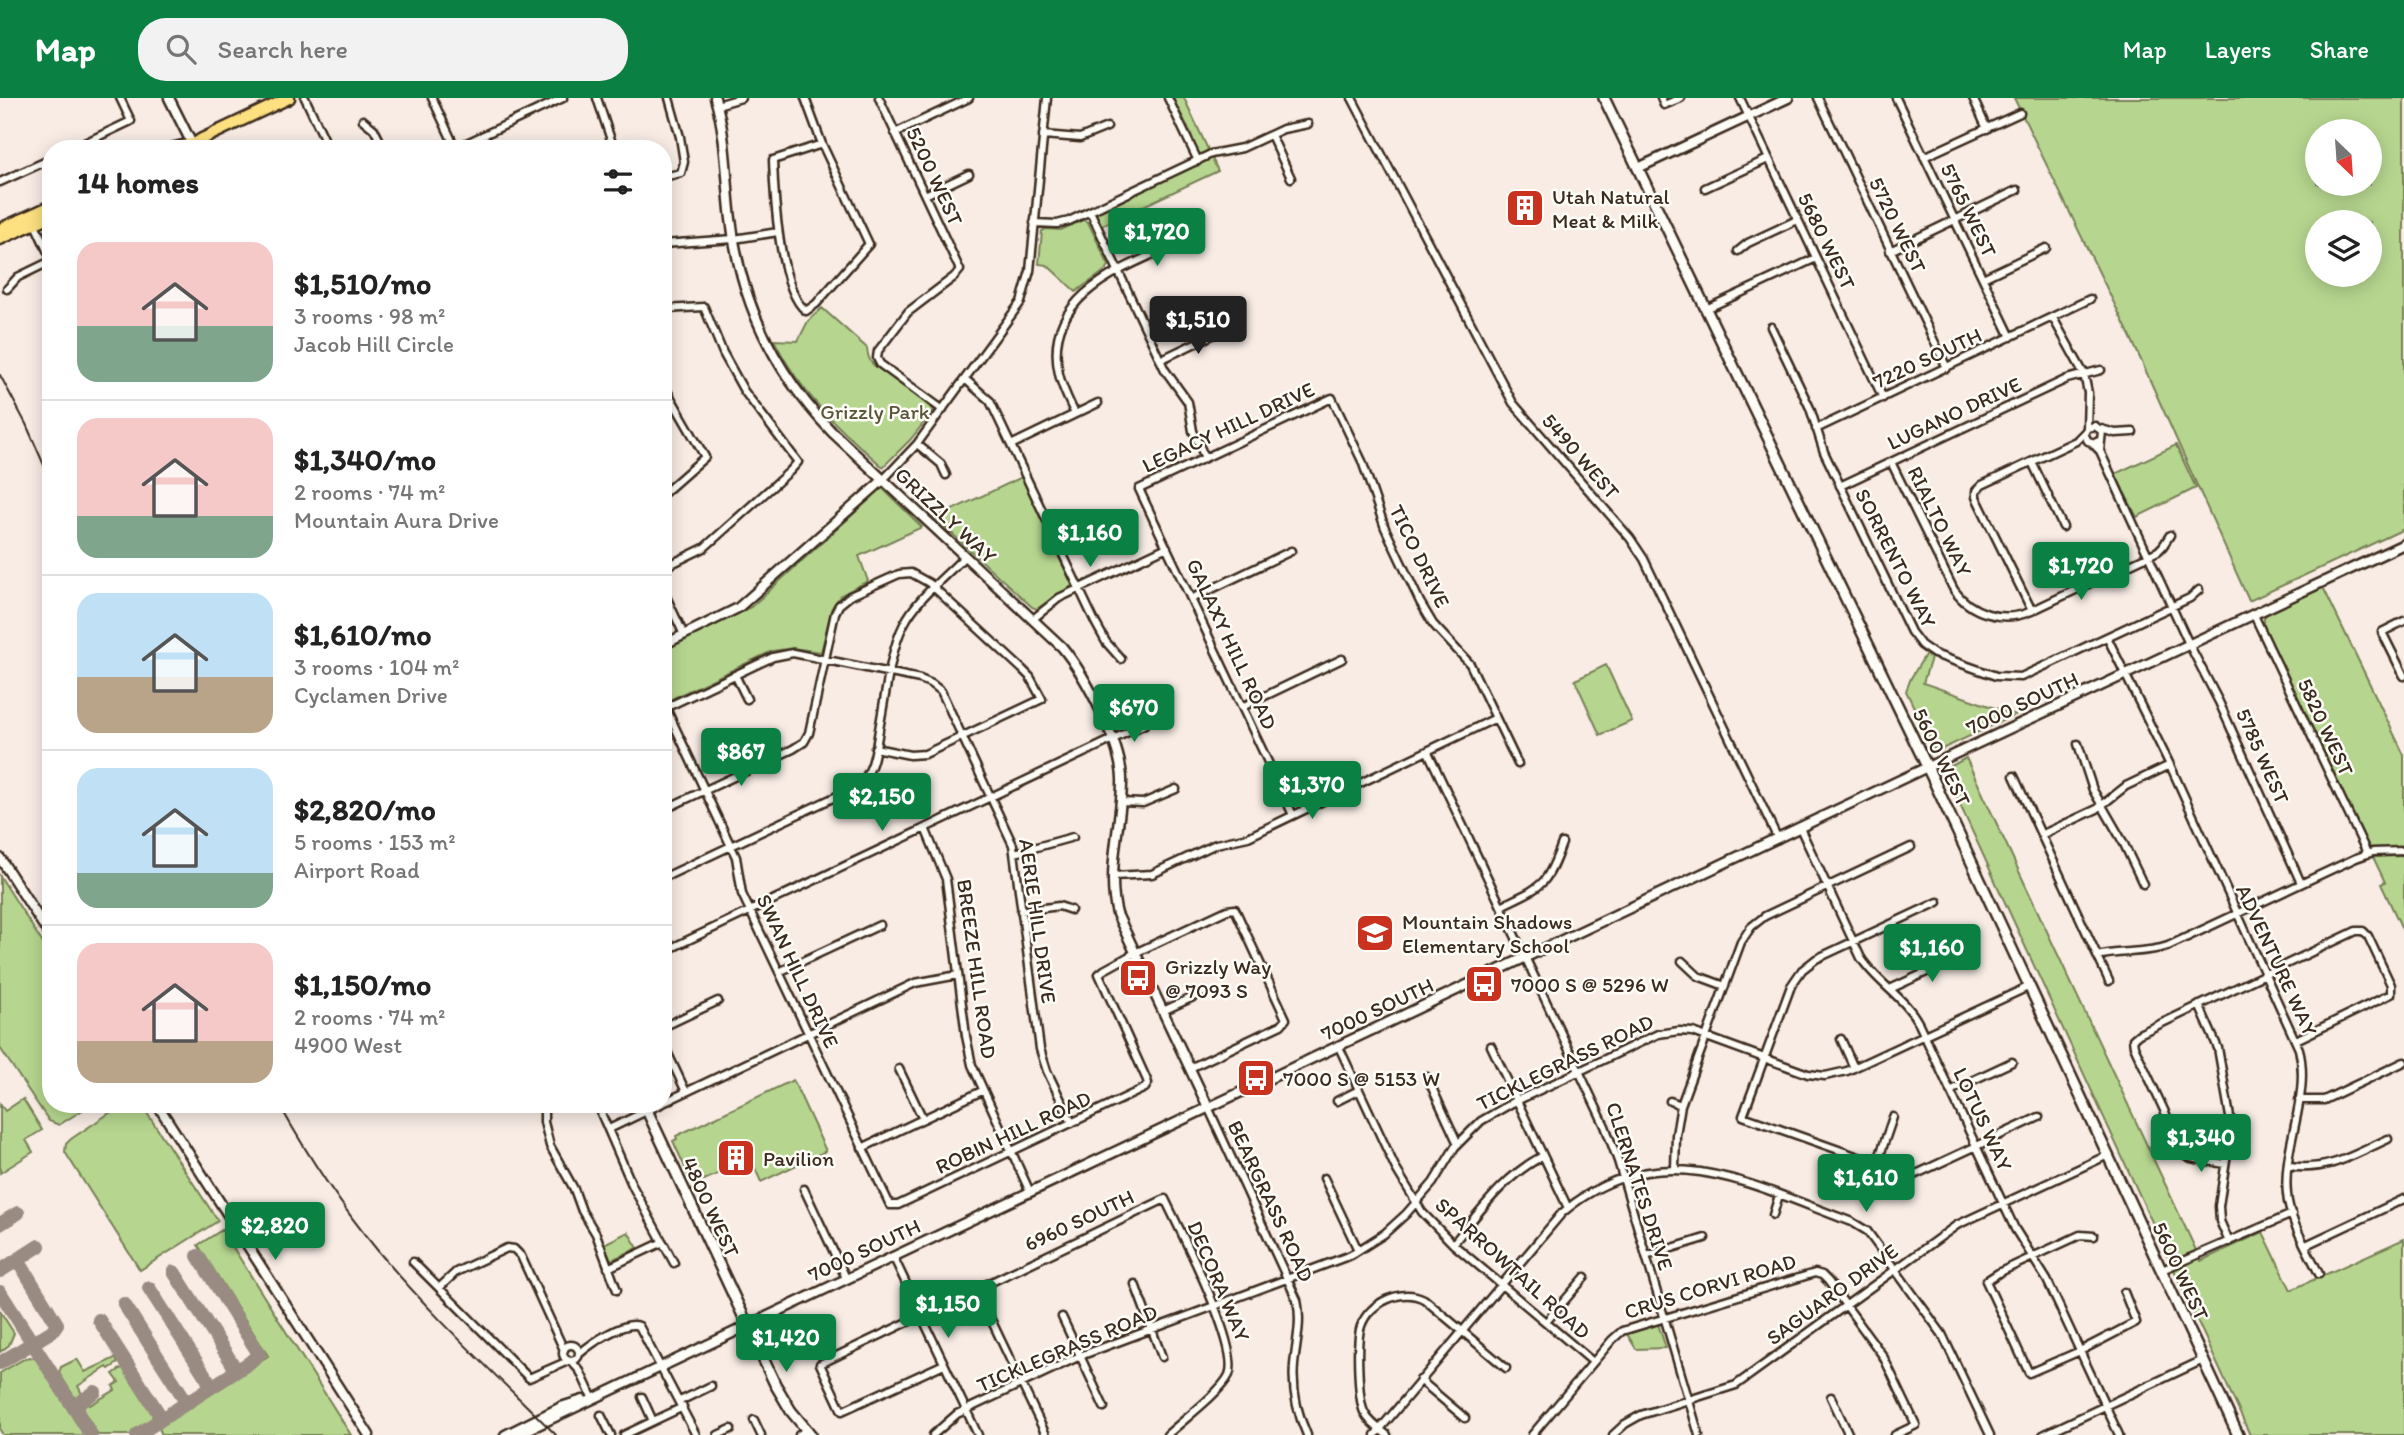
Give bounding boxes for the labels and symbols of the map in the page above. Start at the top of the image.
north arrow [2305,119,2382,196]
street label: 5200 WEST [901,123,969,229]
street label: 5765 WEST [1936,159,2003,261]
street label: 5720 WEST [1864,173,1932,277]
place label: Utah Natural Meat & Milk [1552,184,1670,233]
building icon: Utah Natural Meat & Milk [1504,187,1546,229]
street label: 5680 WEST [1793,189,1861,294]
pin: $1,720 [1100,208,1214,268]
pin: $1,510 [1141,296,1255,356]
street label: 7220 SOUTH [1869,322,1985,394]
street label: LUGANO DRIVE [1883,371,2025,455]
street label: LEGACY HILL DRIVE [1138,376,1318,478]
park label: Grizzly Park [820,399,930,424]
street label: 5490 WEST [1537,408,1625,504]
street label: GRIZZLY WAY [890,462,1002,568]
street label: RIALTO WAY [1903,462,1977,580]
street label: SORRENTO WAY [1850,484,1942,632]
street label: TICO DRIVE [1384,500,1456,612]
pin: $1,160 [1033,510,1147,569]
pin: $1,720 [2024,542,2138,602]
street label: GALAXY HILL ROAD [1181,555,1283,734]
street label: 7000 SOUTH [1962,666,2082,740]
street label: 5820 WEST [2293,674,2359,780]
pin: $670 [1093,684,1175,744]
street label: 5600 WEST [1908,704,1977,810]
street label: 5785 WEST [2231,704,2295,808]
pin: $867 [700,728,782,788]
pin: $1,370 [1255,762,1369,821]
pin: $2,150 [825,774,939,833]
street label: AERIE HILL DRIVE [1014,837,1062,1005]
street label: BREEZE HILL ROAD [952,878,1002,1060]
street label: ADVENTURE WAY [2231,880,2323,1040]
street label: SWAN HILL DRIVE [751,890,845,1052]
place label: Mountain Shadows Elementary School [1402,909,1572,958]
school or university icon: Mountain Shadows Elementary School [1354,912,1396,954]
pin: $1,160 [1875,924,1989,984]
place label: Grizzly Way @ 7093 S [1165,954,1271,1003]
bus stop icon: Grizzly Way @ 7093 S [1117,957,1159,999]
bus stop icon: 7000 S @ 5296 W [1463,963,1505,1005]
street label: 7000 SOUTH [1317,972,1437,1046]
place label: 7000 S @ 5296 W [1511,972,1669,997]
street label: TICKLEGRASS ROAD [1473,1008,1658,1116]
bus stop icon: 7000 S @ 5153 W [1235,1057,1277,1099]
street label: LOTUS WAY [1948,1063,2018,1175]
place label: 7000 S @ 5153 W [1283,1066,1440,1091]
street label: ROBIN HILL ROAD [931,1085,1095,1179]
street label: CLERNATES DRIVE [1601,1099,1679,1273]
pin: $1,340 [2144,1114,2258,1174]
street label: BEARGRASS ROAD [1223,1116,1319,1286]
building icon: Pavilion [715,1137,757,1179]
place label: Pavilion [763,1146,834,1171]
street label: 4800 WEST [677,1153,745,1261]
pin: $1,610 [1809,1154,1923,1214]
street label: 6960 SOUTH [1020,1184,1138,1256]
street label: SPARROWTAIL ROAD [1430,1192,1596,1344]
pin: $2,820 [218,1202,332,1262]
street label: 7000 SOUTH [804,1213,924,1287]
street label: DECORA WAY [1182,1217,1256,1345]
street label: 5600 WEST [2147,1218,2215,1324]
street label: SAGUARO DRIVE [1761,1238,1903,1350]
street label: CRUS CORVI ROAD [1621,1248,1799,1324]
pin: $1,150 [891,1280,1005,1340]
street label: TICKLEGRASS ROAD [973,1299,1161,1397]
pin: $1,420 [729,1314,843,1374]

